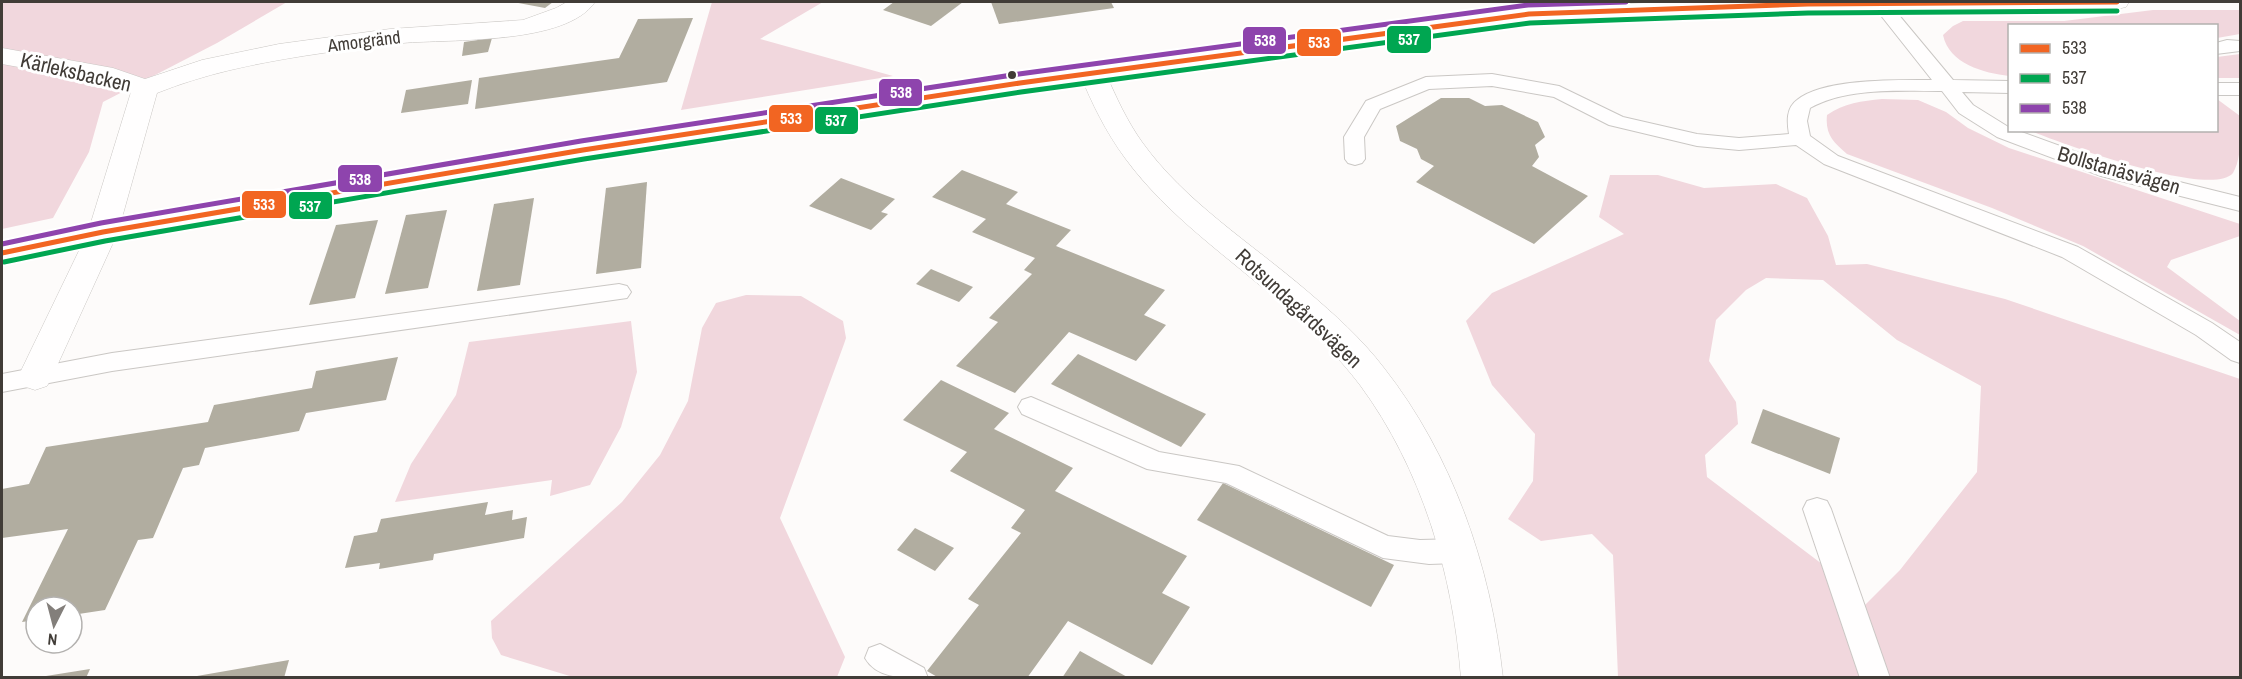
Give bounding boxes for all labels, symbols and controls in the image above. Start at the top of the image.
street label: Amorgränd [325,24,402,58]
legend [2008,24,2218,132]
line badge: 537 [1386,25,1432,54]
line badge: 538 [1242,26,1287,55]
line badge: 533 [1296,28,1342,57]
text: 537 [1398,28,1420,50]
text: 538 [1254,29,1276,51]
text: 533 [1308,31,1330,53]
text: 533 [2062,35,2087,60]
street label: Kärleksbacken [18,45,134,99]
text: 537 [2062,65,2087,90]
unlabelled marker [1006,69,1018,81]
line badge: 538 [878,78,923,107]
text: 538 [890,81,912,103]
text: 538 [2062,95,2087,120]
line badge: 533 [768,104,814,133]
line badge: 537 [814,106,859,135]
text: 533 [780,107,802,129]
text: 537 [825,109,847,131]
street label: Bollstanäsvägen [2054,139,2184,201]
line badge: 538 [337,164,383,193]
text: 538 [349,168,371,190]
line badge: 533 [241,190,287,219]
line badge: 537 [288,191,333,220]
text: 533 [253,193,275,215]
text: 537 [299,195,321,217]
street label: Rotsundagårdsvägen [1229,242,1369,374]
north arrow [24,595,84,655]
text: N [47,628,58,651]

